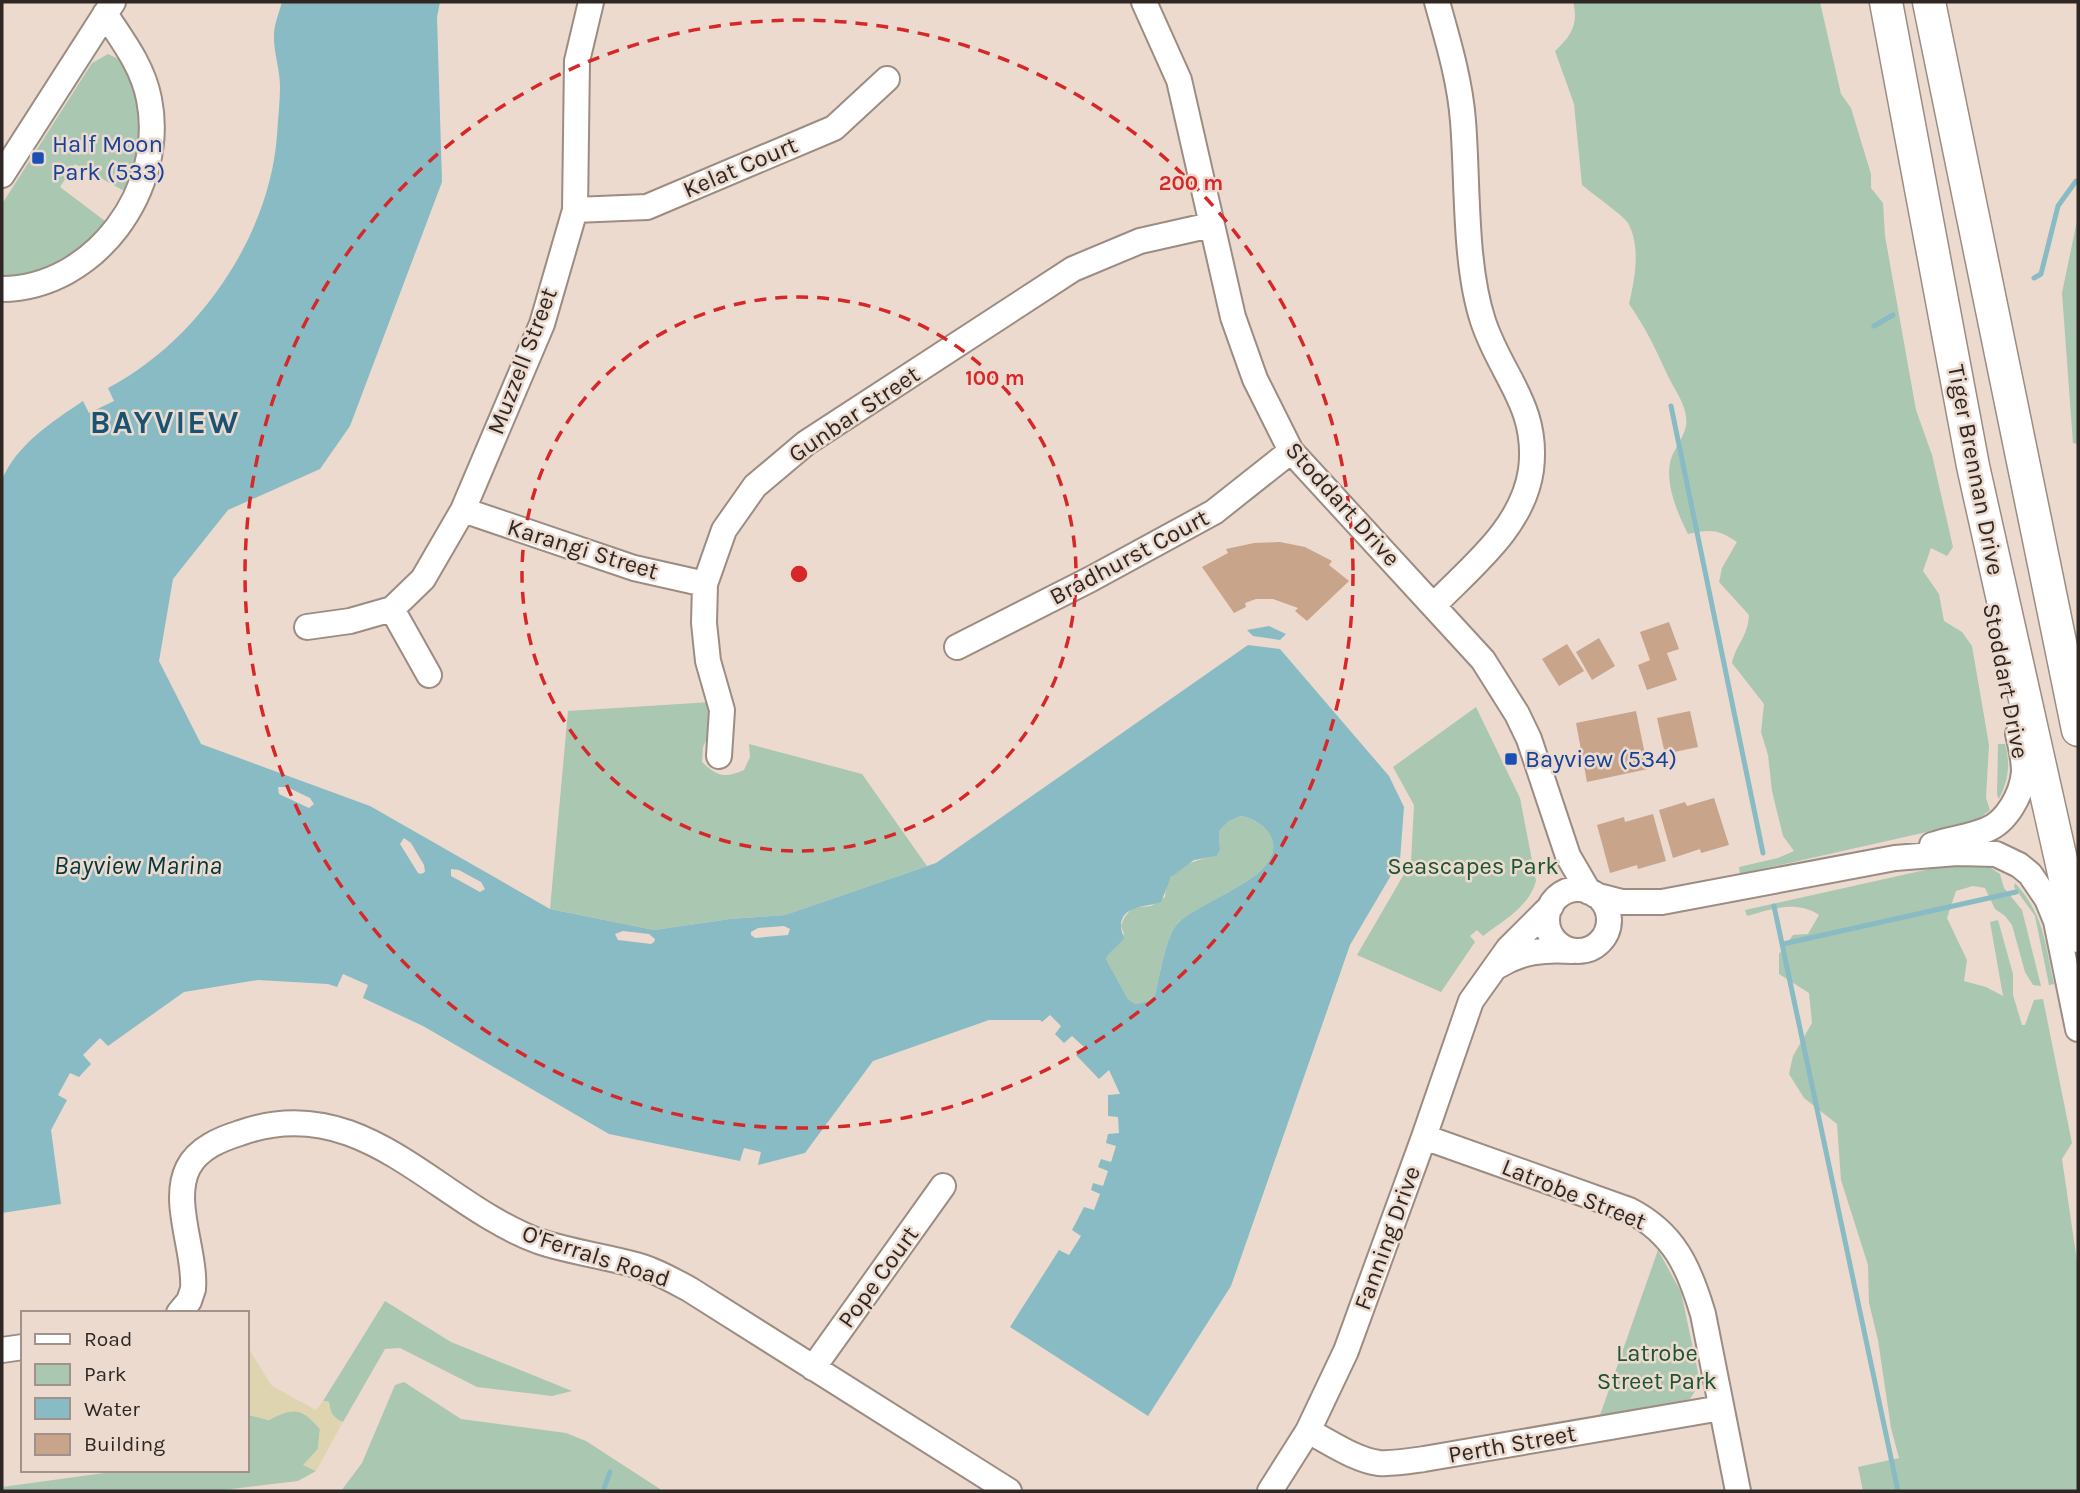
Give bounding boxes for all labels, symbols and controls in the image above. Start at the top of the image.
place label: Half Moon Park (533) [52,130,165,186]
street label: Kelat Court [679,130,801,204]
marker: Half Moon Park (533) [30,150,46,166]
text: 200 m [1159,171,1223,195]
street label: Muzzell Street [481,284,563,438]
street label: Gunbar Street [783,360,925,468]
street label: Tiger Brennan Drive [1942,362,2010,578]
text: 100 m [965,366,1025,390]
district label: BAYVIEW [90,404,240,441]
street label: Stoddart Drive [1280,436,1406,572]
street label: Bradhurst Court [1045,503,1213,611]
street label: Karangi Street [504,513,662,585]
centre of rings [787,562,811,586]
street label: Stoddart Drive [1977,601,2035,761]
place label: Bayview (534) [1525,745,1677,773]
marker: Bayview (534) [1503,751,1519,767]
water label: Bayview Marina [54,850,222,881]
park label: Seascapes Park [1387,852,1559,880]
street label: Latrobe Street [1498,1152,1650,1236]
street label: Fanning Drive [1348,1162,1426,1314]
street label: O'Ferrals Road [519,1219,673,1293]
street label: Pope Court [832,1221,924,1333]
legend [21,1311,248,1472]
text: Road [84,1327,132,1351]
park label: Latrobe Street Park [1597,1339,1717,1395]
text: Park [84,1362,127,1386]
text: Water [84,1397,140,1421]
street label: Perth Street [1446,1419,1578,1469]
text: Building [84,1432,165,1456]

